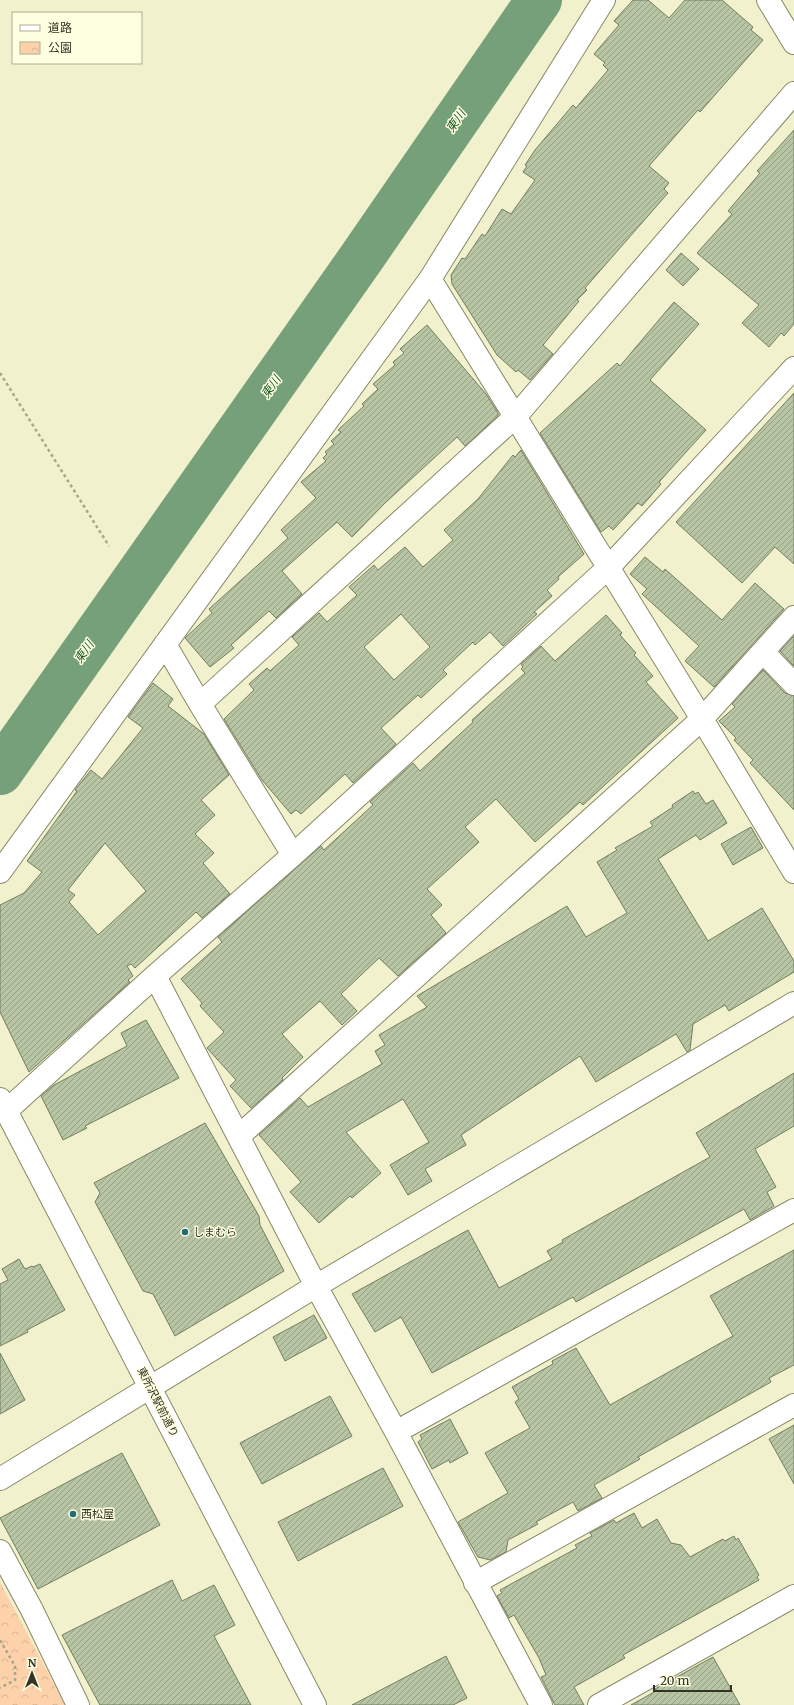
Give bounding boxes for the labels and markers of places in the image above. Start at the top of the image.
place label: しまむら [193,1225,237,1239]
marker: しまむら [180,1227,190,1237]
place label: 西松屋 [81,1507,114,1521]
marker: 西松屋 [68,1509,78,1519]

